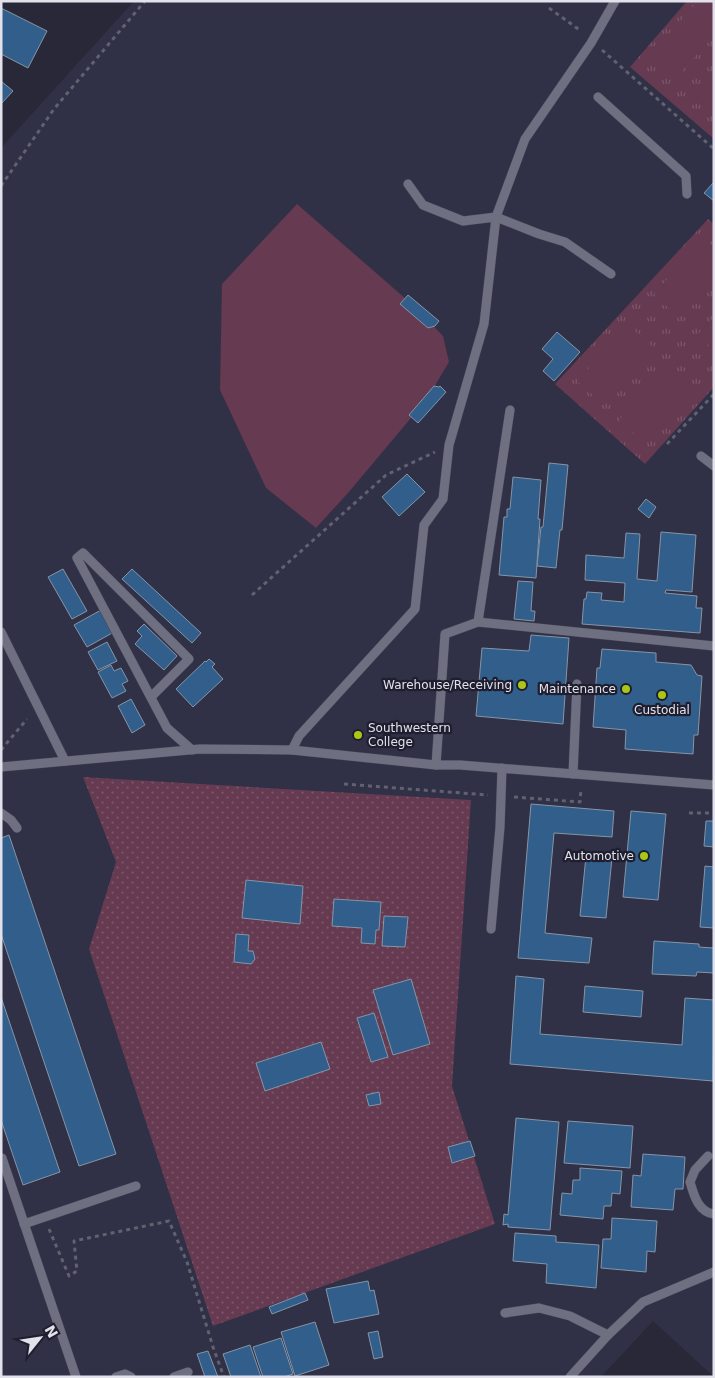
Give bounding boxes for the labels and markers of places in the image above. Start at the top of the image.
place label: Warehouse/Receiving [383,678,512,692]
marker: Warehouse/Receiving [516,679,528,691]
place label: Maintenance [539,682,616,696]
marker: Maintenance [620,683,632,695]
marker: Custodial [656,689,668,701]
place label: Custodial [634,703,690,717]
place label: Southwestern College [368,721,451,749]
marker: Southwestern College [352,729,364,741]
place label: Automotive [565,849,634,863]
marker: Automotive [638,850,650,862]

